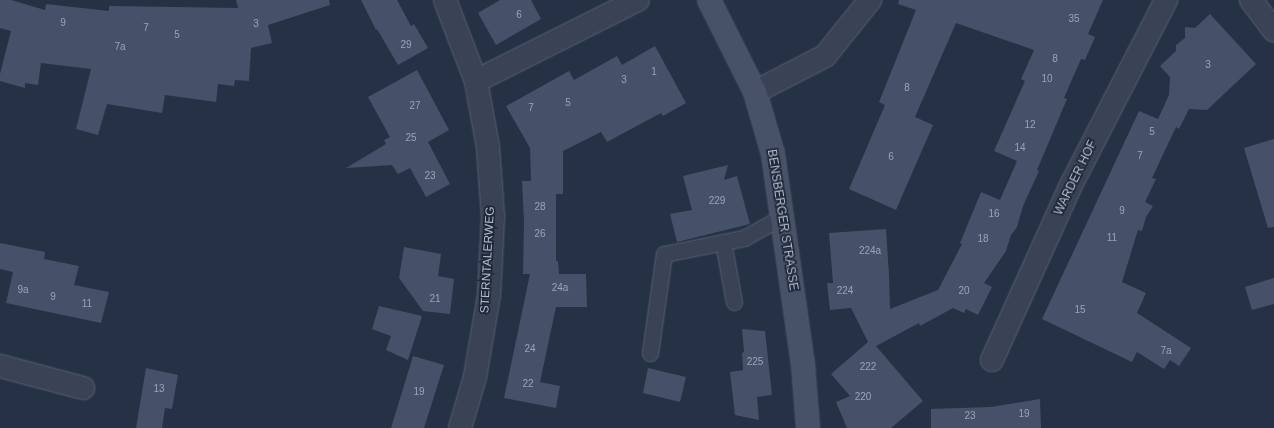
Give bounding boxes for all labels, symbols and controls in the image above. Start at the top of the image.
house number: 6 [516,9,522,21]
house number: 35 [1068,13,1080,25]
house number: 9 [60,17,66,29]
house number: 3 [253,18,259,30]
house number: 7 [143,22,149,34]
house number: 5 [174,29,180,41]
house number: 29 [400,39,412,51]
house number: 7a [114,41,126,53]
house number: 8 [1052,53,1058,65]
house number: 3 [1205,59,1211,71]
house number: 1 [651,66,657,78]
house number: 10 [1041,73,1053,85]
house number: 3 [621,74,627,86]
house number: 8 [904,82,910,94]
house number: 5 [565,97,571,109]
house number: 27 [409,100,421,112]
house number: 7 [528,102,534,114]
house number: 12 [1024,119,1036,131]
house number: 5 [1149,126,1155,138]
house number: 25 [405,132,417,144]
street label: WARDER HOF [1052,138,1100,218]
house number: 14 [1014,142,1026,154]
street label: BENSBERGER STRASSE [764,148,800,292]
house number: 7 [1137,150,1143,162]
house number: 6 [888,151,894,163]
house number: 23 [424,170,436,182]
house number: 229 [709,195,725,207]
house number: 28 [534,201,546,213]
house number: 9 [1119,205,1125,217]
street label: STERNTALERWEG [478,206,498,314]
house number: 16 [988,208,1000,220]
house number: 26 [534,228,546,240]
house number: 11 [1107,232,1117,244]
house number: 18 [977,233,989,245]
house number: 224a [859,245,881,257]
house number: 24a [552,282,568,294]
house number: 9a [17,284,29,296]
house number: 224 [837,285,853,297]
house number: 20 [958,285,970,297]
house number: 9 [50,291,56,303]
house number: 21 [429,293,441,305]
house number: 11 [82,298,92,310]
house number: 15 [1074,304,1086,316]
house number: 24 [524,343,536,355]
house number: 7a [1160,345,1172,357]
house number: 225 [747,356,763,368]
house number: 222 [860,361,876,373]
house number: 22 [522,378,534,390]
house number: 13 [153,383,165,395]
house number: 19 [413,386,425,398]
house number: 220 [855,391,871,403]
house number: 19 [1018,408,1030,420]
house number: 23 [964,410,976,422]

